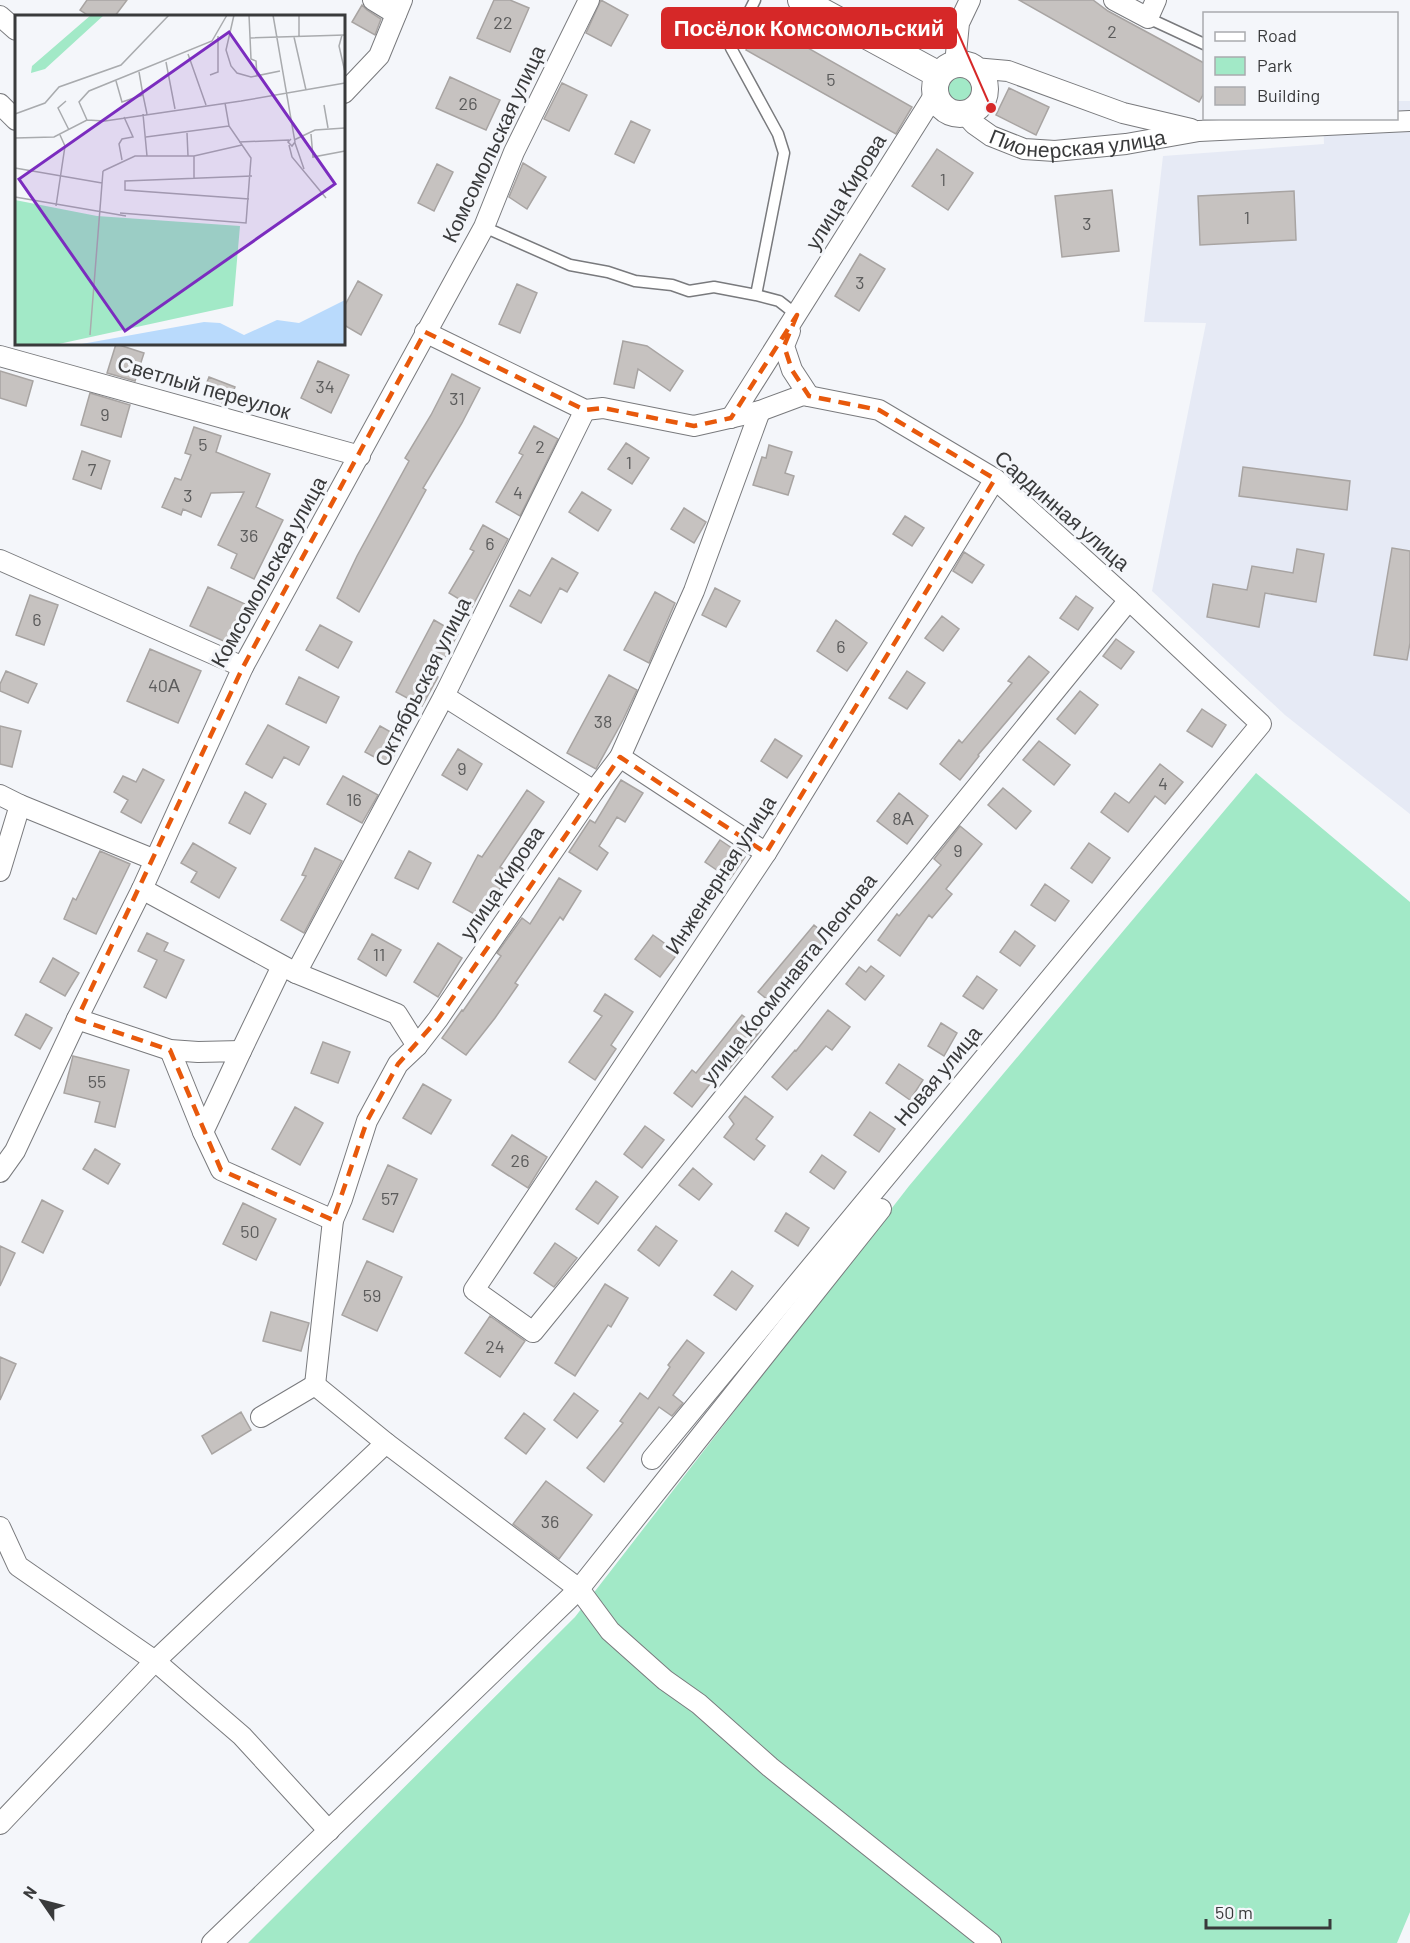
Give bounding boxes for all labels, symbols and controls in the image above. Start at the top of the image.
callout: Посёлок Комсомольский [662,8,956,48]
house number: 22 [493,11,513,33]
legend [1203,12,1398,120]
text: Посёлок Комсомольский [674,14,944,40]
inset map [15,15,345,345]
house number: 2 [1107,20,1117,42]
text: Road [1257,24,1297,46]
street label: Комсомольская улица [436,40,549,246]
text: Park [1257,54,1292,76]
house number: 5 [826,68,836,90]
text: Building [1257,84,1320,106]
house number: 26 [459,92,477,114]
street label: Пионерская улица [986,123,1168,162]
street label: улица Кирова [799,128,890,254]
house number: 1 [940,168,946,190]
house number: 1 [1244,206,1250,228]
house number: 3 [1082,212,1092,234]
house number: 3 [855,271,865,293]
street label: Светлый переулок [115,350,295,423]
house number: 34 [315,375,335,397]
house number: 31 [449,387,465,409]
house number: 9 [100,403,110,425]
house number: 5 [198,433,208,455]
house number: 2 [535,435,545,457]
street label: Сардинная улица [990,445,1136,575]
house number: 1 [626,451,632,473]
house number: 7 [88,458,97,480]
street label: Комсомольская улица [205,471,331,671]
house number: 4 [513,481,523,503]
house number: 3 [183,484,193,506]
house number: 36 [240,524,258,546]
house number: 6 [485,532,495,554]
street label: Октябрьская улица [368,592,475,770]
house number: 6 [32,608,42,630]
house number: 6 [836,635,846,657]
house number: 40А [148,674,180,696]
house number: 38 [594,710,612,732]
house number: 9 [457,757,467,779]
house number: 4 [1158,772,1168,794]
house number: 16 [346,788,362,810]
street label: Инженерная улица [659,790,780,958]
house number: 8А [892,807,914,829]
street label: улица Кирова [454,820,548,944]
house number: 9 [953,839,963,861]
street label: улица Космонавта Леонова [695,867,881,1089]
house number: 11 [373,943,385,965]
street label: Новая улица [888,1020,986,1130]
house number: 55 [88,1070,106,1092]
house number: 26 [511,1149,529,1171]
house number: 57 [381,1187,399,1209]
house number: 50 [240,1220,260,1242]
house number: 59 [363,1284,381,1306]
house number: 24 [485,1335,505,1357]
house number: 36 [541,1510,559,1532]
north arrow [12,1871,72,1931]
text: N [18,1882,40,1902]
scale bar [1206,1892,1330,1930]
text: 50 m [1215,1901,1253,1923]

